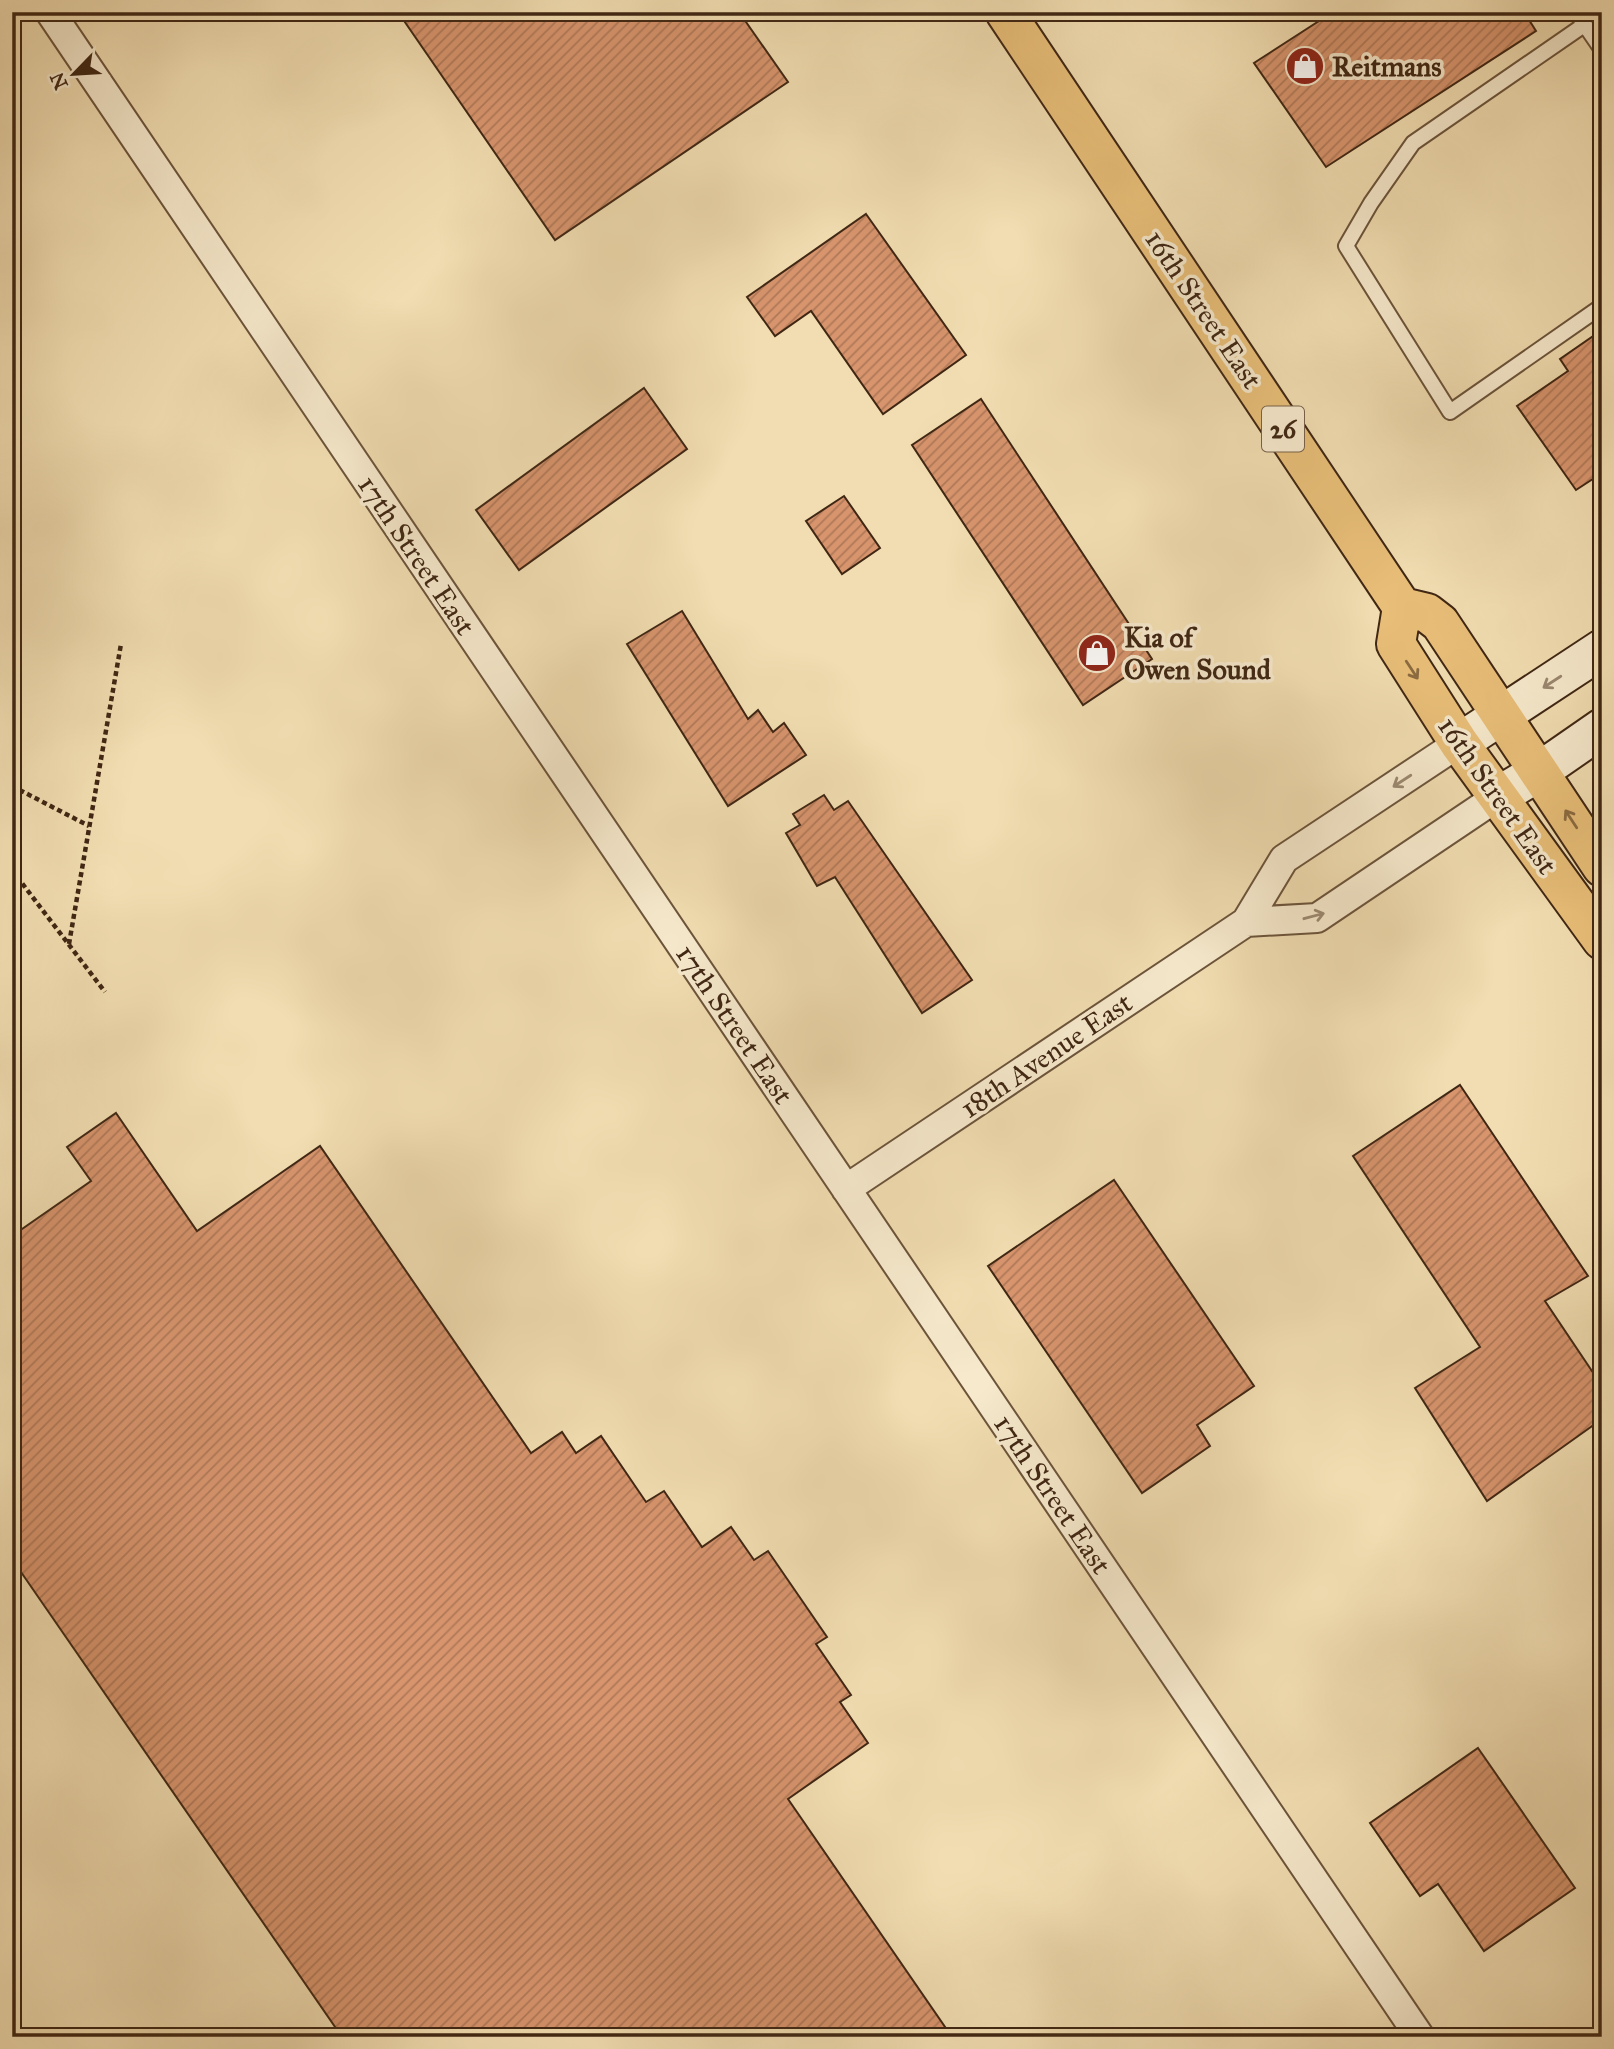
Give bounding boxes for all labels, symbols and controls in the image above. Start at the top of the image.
north arrow [38,38,108,108]
shop icon: Reitmans [1284,45,1326,87]
place label: Reitmans [1332,49,1441,84]
text: N [45,69,73,93]
street label: 16th Street East [1138,223,1270,396]
road number: 26 [1262,406,1304,452]
street label: 17th Street East [350,469,483,642]
place label: Kia of Owen Sound [1124,620,1272,687]
shop icon: Kia of Owen Sound [1076,632,1118,674]
one-way arrow [1406,659,1420,679]
one-way arrow [1543,675,1562,690]
street label: 16th Street East [1430,710,1565,881]
one-way arrow [1393,774,1413,788]
one-way arrow [1563,810,1577,830]
one-way arrow [1302,909,1324,922]
street label: 17th Street East [668,938,801,1111]
street label: 18th Avenue East [954,985,1139,1126]
street label: 17th Street East [986,1408,1119,1581]

